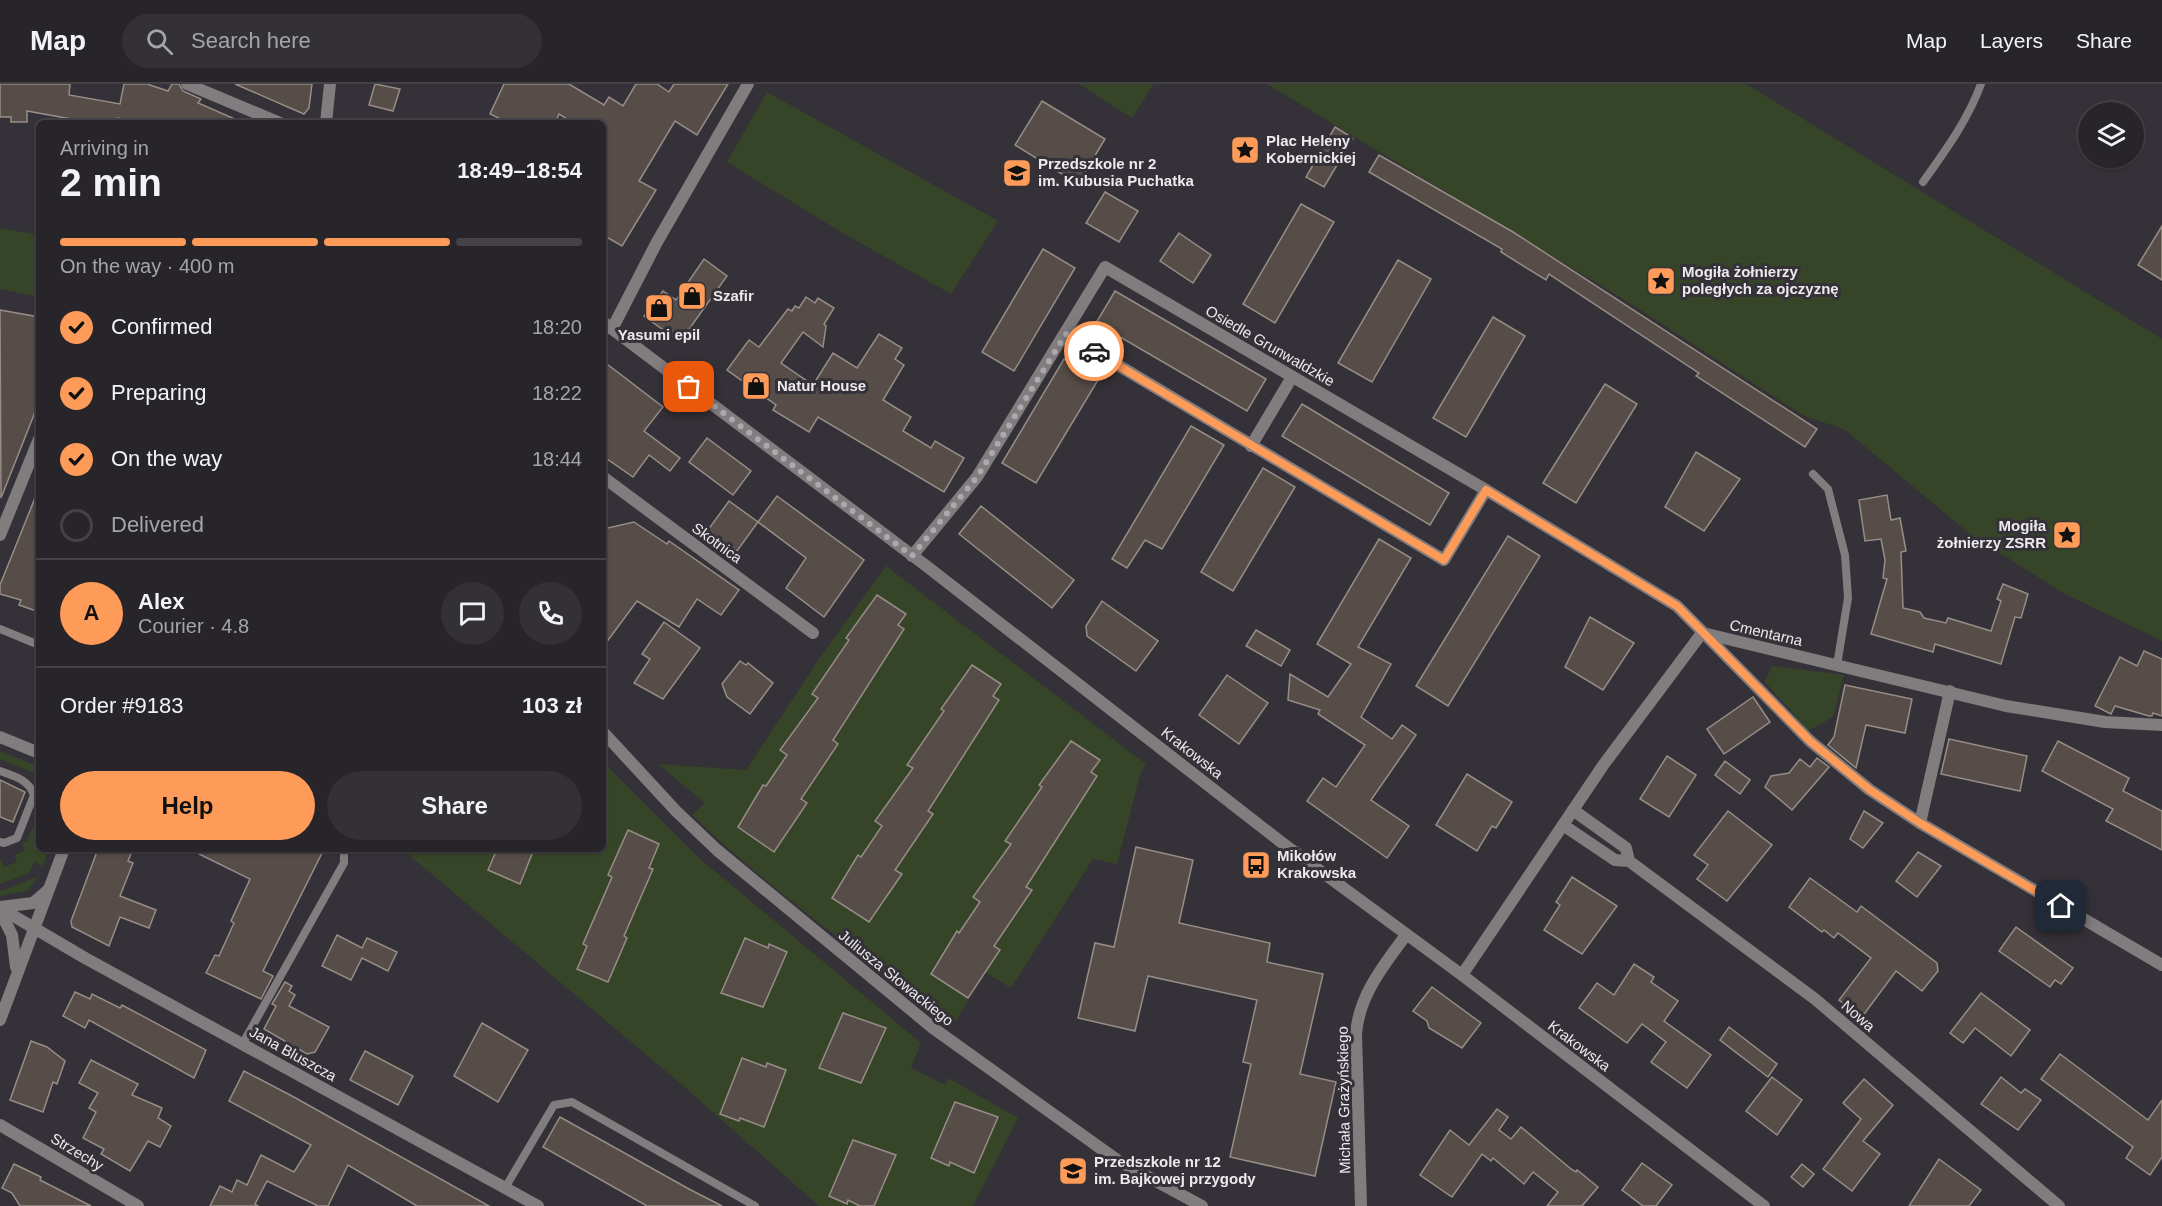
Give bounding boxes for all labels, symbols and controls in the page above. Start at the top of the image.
search box [122,14,542,68]
text: Map [30,25,86,56]
icon: search [143,25,176,58]
text: Search here [191,28,311,53]
text: Map [1906,29,1947,52]
text: Layers [1980,29,2043,52]
text: Share [2076,29,2132,52]
map controls [2078,102,2144,168]
button: layers [2078,102,2144,168]
place label: Plac Heleny Kobernickiej [1266,132,1356,166]
place icon: Plac Heleny Kobernickiej [1229,134,1261,166]
text: Arriving in [60,137,149,159]
place label: Przedszkole nr 2 im. Kubusia Puchatka [1038,155,1195,189]
school or university icon: Przedszkole nr 2 im. Kubusia Puchatka [1001,157,1033,189]
text: 18:49–18:54 [457,158,582,183]
text: 2 min [60,161,162,204]
text: On the way · 400 m [60,255,235,277]
place label: Mogiła żołnierzy poległych za ojczyznę [1682,263,1839,297]
place icon: Mogiła żołnierzy poległych za ojczyznę [1645,265,1677,297]
shop icon: Szafir [676,280,708,312]
place label: Szafir [713,287,754,304]
shop icon: Yasumi epil [643,292,675,324]
street label: Osiedle Grunwaldzkie [1203,302,1338,389]
icon: check [60,311,93,344]
text: Confirmed [111,314,212,339]
text: 18:20 [532,316,582,338]
courier [1064,321,1124,381]
place label: Yasumi epil [618,326,700,343]
icon: car [1078,335,1111,368]
pin [663,361,714,412]
icon: bag [672,370,705,403]
shop icon: Natur House [740,370,772,402]
icon: check [60,377,93,410]
place label: Natur House [777,377,866,394]
text: Preparing [111,380,206,405]
text: 18:22 [532,382,582,404]
icon: check [60,443,93,476]
text: On the way [111,446,222,471]
text: 18:44 [532,448,582,470]
text: Delivered [111,512,204,537]
place label: Mogiła żołnierzy ZSRR [1937,517,2047,551]
street label: Skotnica [689,519,746,567]
place icon: Mogiła żołnierzy ZSRR [2051,519,2083,551]
button: chat [441,582,504,645]
button: phone [519,582,582,645]
text: Alex [138,589,184,614]
text: A [84,600,99,625]
text: Courier · 4.8 [138,615,249,637]
street label: Cmentarna [1728,616,1805,649]
text: Order #9183 [60,693,184,718]
text: 103 zł [522,693,582,718]
street label: Krakowska [1158,723,1227,782]
button: Help [60,771,315,840]
button: Share [327,771,582,840]
place label: Mikołów Krakowska [1277,847,1357,881]
bus stop icon: Mikołów Krakowska [1240,849,1272,881]
pin [2035,880,2086,931]
icon: home [2044,889,2077,922]
street label: Juliusza Słowackiego [836,926,957,1029]
street label: Nowa [1838,997,1879,1035]
street label: Krakowska [1545,1017,1614,1075]
street label: Jana Bluszcza [247,1023,340,1085]
street label: Michała Grażyńskiego [1334,1026,1353,1174]
street label: Strzechy [48,1129,107,1174]
place label: Przedszkole nr 12 im. Bajkowej przygody [1094,1153,1256,1187]
school or university icon: Przedszkole nr 12 im. Bajkowej przygody [1057,1155,1089,1187]

